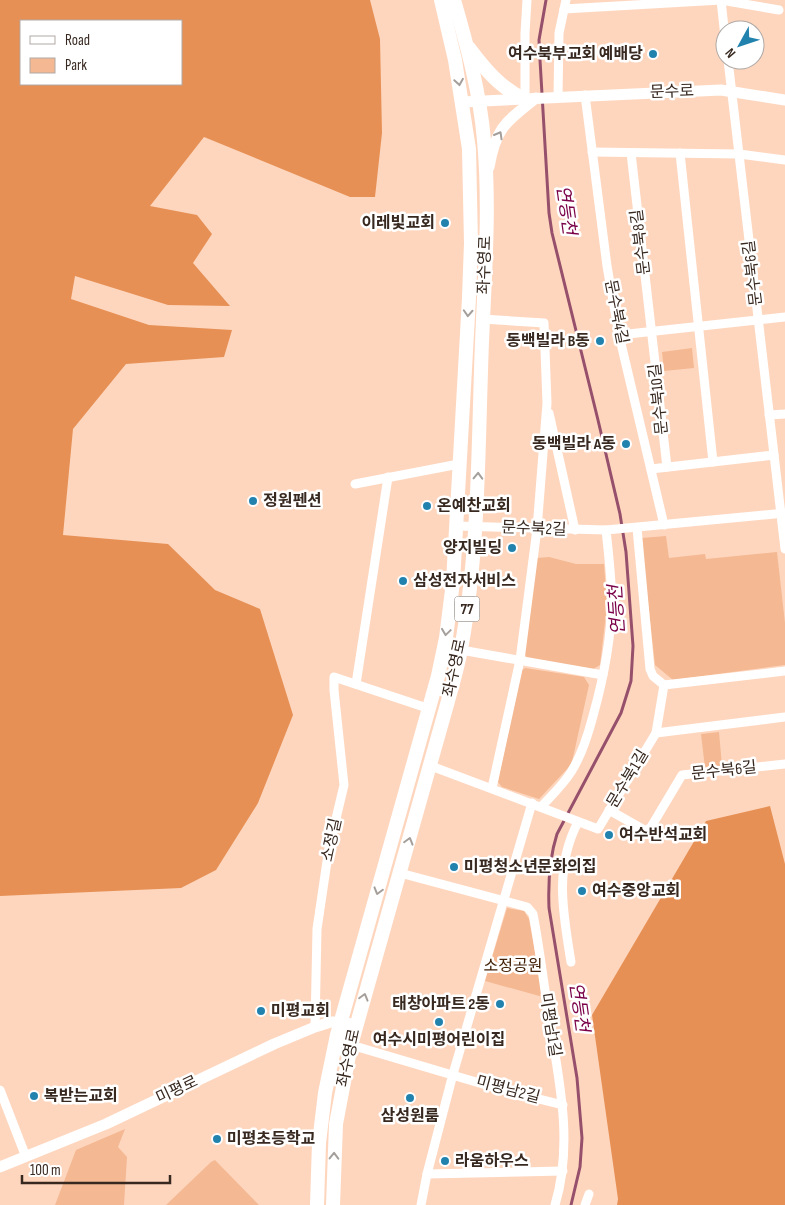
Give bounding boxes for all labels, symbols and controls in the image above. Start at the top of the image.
legend [20,20,182,85]
north arrow [715,20,765,70]
text: Road [65,31,90,50]
place label: 여수북부교회 예배당 [508,45,643,64]
text: N [722,45,739,61]
marker: 여수북부교회 예배당 [647,48,659,60]
text: Park [65,56,87,75]
one-way arrow [453,77,463,86]
street label: 문수로 [650,82,695,102]
one-way arrow [492,131,502,140]
water label: 연등천 [552,184,580,238]
street label: 문수북8길 [628,208,654,276]
place label: 이레빛교회 [361,214,435,233]
marker: 이레빛교회 [439,217,451,229]
street label: 좌수영로 [474,235,496,295]
street label: 문수북6길 [740,239,766,307]
street label: 문수북4길 [600,278,632,346]
one-way arrow [463,310,474,318]
place label: 동백빌라 B동 [506,332,590,351]
marker: 동백빌라 B동 [594,335,606,347]
street label: 문수북10길 [646,362,672,436]
place label: 동백빌라 A동 [532,435,616,454]
marker: 동백빌라 A동 [620,438,632,450]
one-way arrow [473,472,483,480]
place label: 정원펜션 [263,492,322,511]
marker: 정원펜션 [247,495,259,507]
place label: 온예찬교회 [437,496,511,516]
marker: 온예찬교회 [421,500,433,512]
street label: 문수북2길 [501,518,567,540]
place label: 양지빌딩 [443,539,502,558]
marker: 양지빌딩 [506,542,518,554]
place label: 삼성전자서비스 [413,572,516,591]
marker: 삼성전자서비스 [397,575,409,587]
water label: 연등천 [605,582,629,636]
road number: 77 [454,596,480,622]
one-way arrow [442,628,452,637]
street label: 좌수영로 [440,637,470,699]
street label: 문수북1길 [603,746,653,812]
street label: 문수북6길 [690,758,758,784]
street label: 소정길 [318,816,346,864]
place label: 여수반석교회 [619,826,707,845]
marker: 여수반석교회 [603,829,615,841]
one-way arrow [403,836,414,845]
place label: 미평청소년문화의집 [464,858,596,877]
marker: 미평청소년문화의집 [448,861,460,873]
place label: 여수중앙교회 [592,882,680,901]
marker: 여수중앙교회 [576,885,588,897]
one-way arrow [373,886,383,894]
park label: 소정공원 [484,957,542,976]
water label: 연등천 [565,981,593,1035]
street label: 미평남1길 [536,992,564,1058]
one-way arrow [359,993,369,1002]
place label: 태창아파트 2동 [392,995,490,1014]
marker: 태창아파트 2동 [494,998,506,1010]
place label: 미평교회 [271,1002,330,1021]
marker: 미평교회 [255,1005,267,1017]
marker: 여수시미평어린이집 [433,1016,445,1028]
street label: 좌수영로 [334,1027,364,1089]
place label: 여수시미평어린이집 [373,1031,505,1050]
street label: 미평로 [153,1072,201,1108]
street label: 미평남2길 [474,1072,542,1108]
place label: 복받는교회 [44,1087,118,1106]
marker: 복받는교회 [28,1090,40,1102]
marker: 삼성원룸 [404,1092,416,1104]
place label: 삼성원룸 [381,1107,439,1126]
place label: 미평초등학교 [227,1129,316,1149]
marker: 미평초등학교 [211,1133,223,1145]
scale bar [22,1152,170,1184]
one-way arrow [329,1152,340,1160]
place label: 라움하우스 [455,1152,529,1171]
marker: 라움하우스 [439,1155,451,1167]
text: 100 m [30,1161,61,1180]

